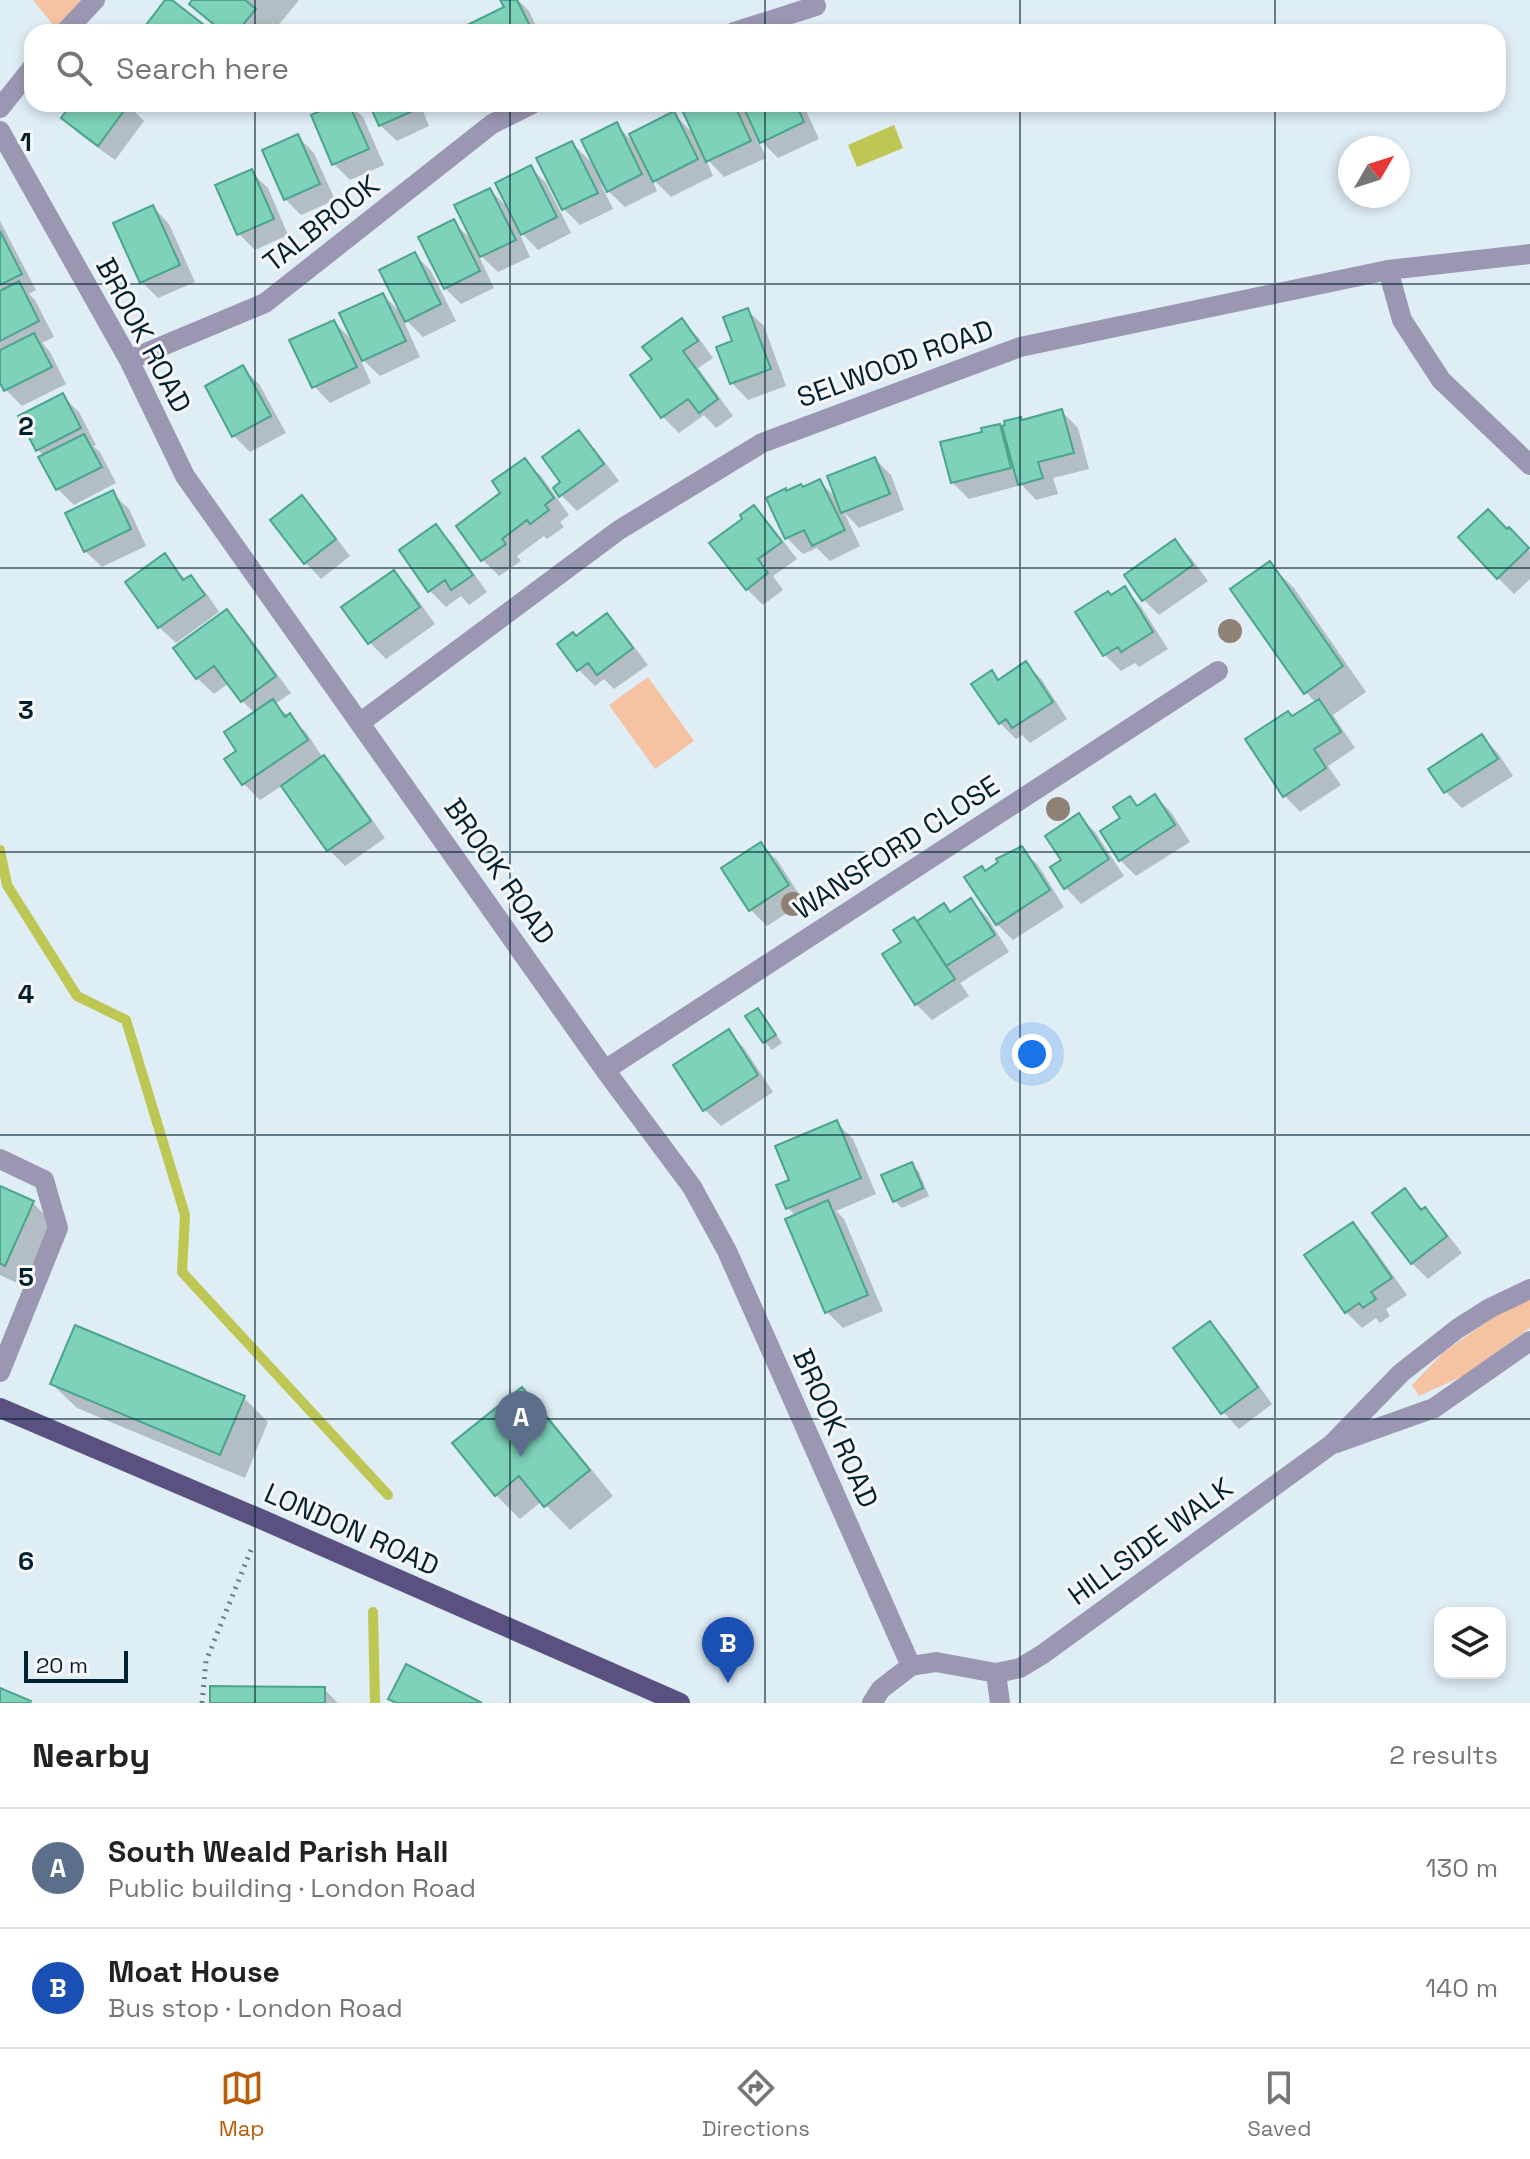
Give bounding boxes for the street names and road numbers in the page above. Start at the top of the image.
street label: TALBROOK [256,166,386,280]
street label: BROOK ROAD [88,251,200,419]
street label: SELWOOD ROAD [792,311,998,415]
street label: WANSFORD CLOSE [786,767,1006,927]
street label: BROOK ROAD [436,791,564,951]
street label: BROOK ROAD [785,1343,887,1513]
street label: HILLSIDE WALK [1061,1469,1239,1613]
street label: LONDON ROAD [259,1474,445,1584]

